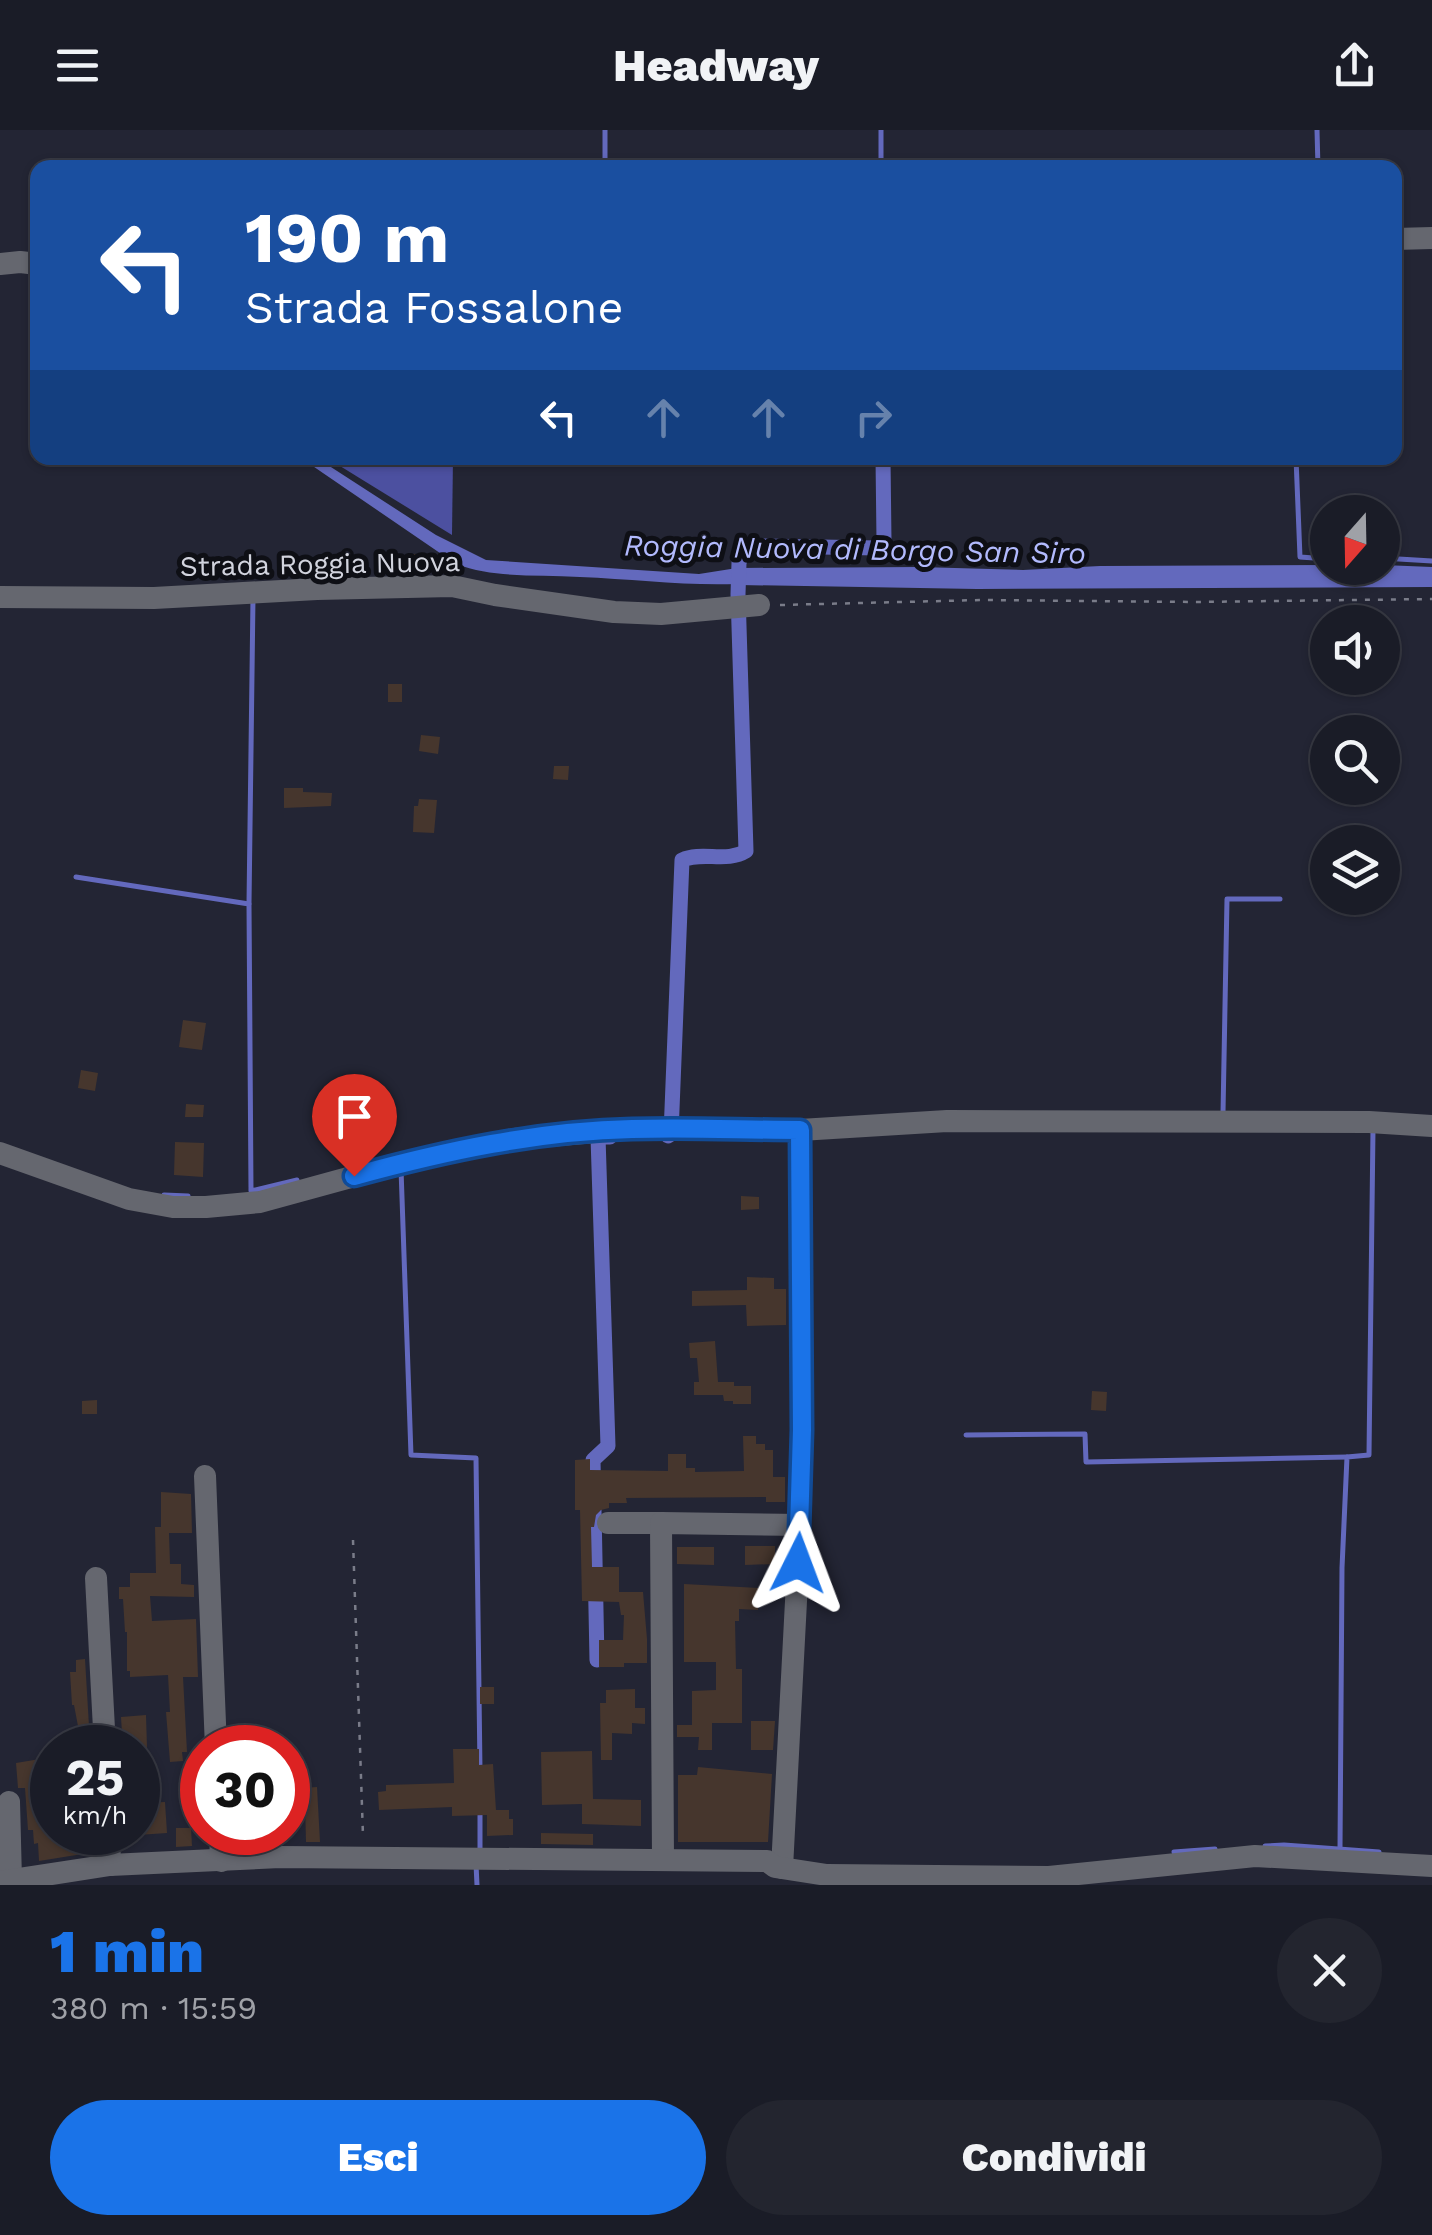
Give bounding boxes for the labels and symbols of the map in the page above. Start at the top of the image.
north arrow [1310,495,1400,585]
water label: Roggia Nuova di Borgo San Siro [624,527,1086,571]
street label: Strada Roggia Nuova [180,545,461,583]
pin [312,1074,397,1177]
position arrow [746,1511,850,1615]
speed limit sign: 30 [180,1725,310,1855]

